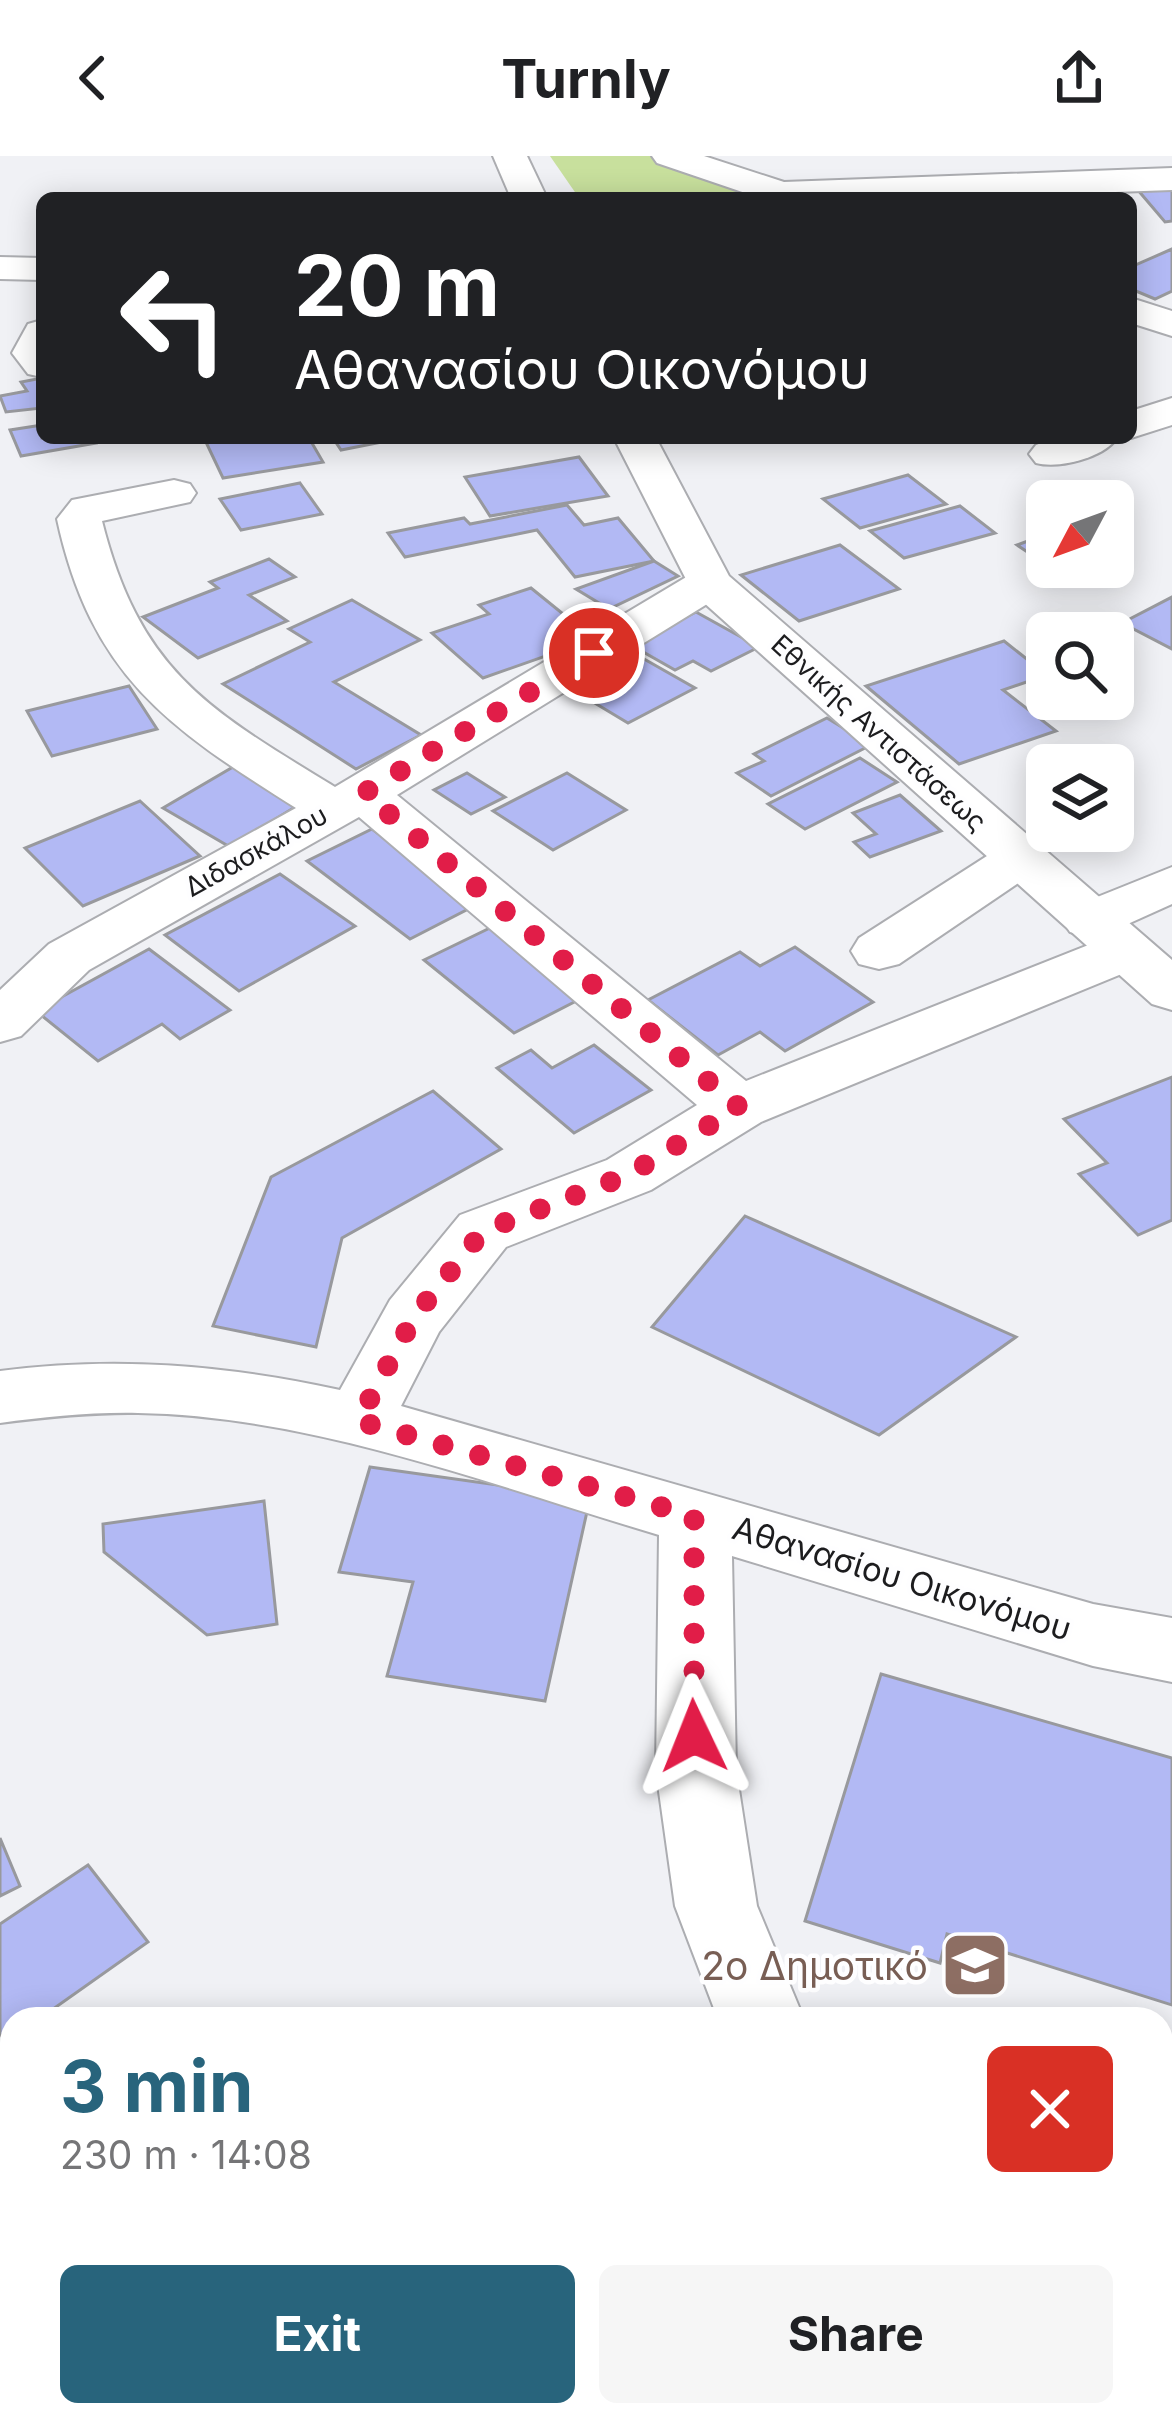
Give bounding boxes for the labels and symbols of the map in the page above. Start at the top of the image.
north arrow [1026,480,1134,588]
pin [543,602,645,704]
street label: Εθνικής Αντιστάσεως [765,628,993,838]
street label: Διδασκάλου [179,798,333,904]
street label: Αθανασίου Οικονόμου [728,1507,1076,1649]
position arrow [631,1673,757,1799]
school or university icon: 2ο Δημοτικό [940,1930,1010,2000]
place label: 2ο Δημοτικό [701,1942,928,1989]

